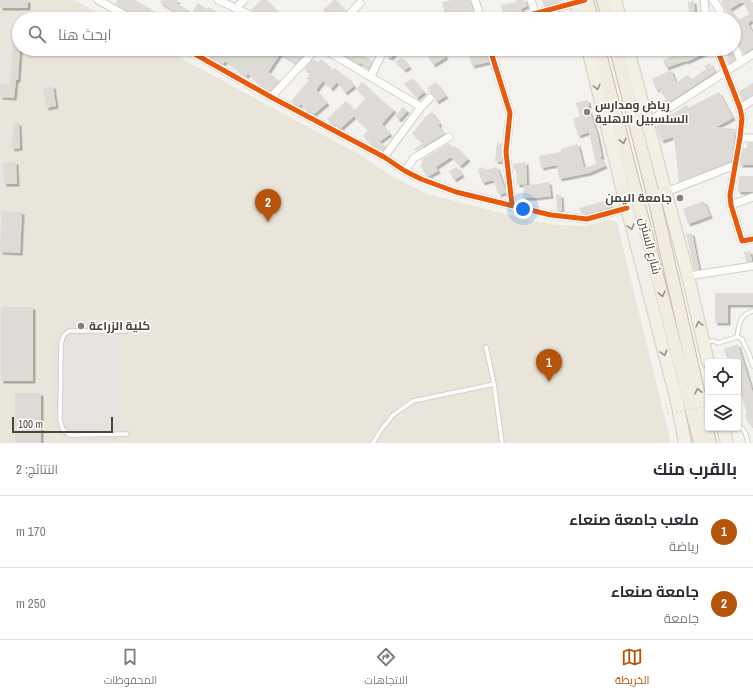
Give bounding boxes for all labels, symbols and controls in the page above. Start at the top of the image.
search box [12,12,741,56]
icon: search [26,23,48,45]
text: ابحث هنا [58,24,112,45]
one-way arrow [592,83,601,90]
place label: رياض ومدارس السلسبيل الاهلية [595,97,689,127]
marker: رياض ومدارس السلسبيل الاهلية [582,107,592,117]
one-way arrow [618,137,627,144]
pin: 2 [255,189,281,222]
place label: جامعة اليمن [605,190,672,206]
marker: جامعة اليمن [675,193,685,203]
your location [513,199,533,219]
street label: شارع الستين [635,216,665,276]
one-way arrow [627,223,635,230]
one-way arrow [657,290,666,297]
place label: كلية الزراعة [89,318,150,334]
marker: كلية الزراعة [76,321,86,331]
one-way arrow [696,321,704,327]
pin: 1 [536,349,562,382]
one-way arrow [659,349,668,356]
map controls [705,359,741,431]
button: locate [705,359,741,395]
one-way arrow [695,388,703,395]
button: layers [705,395,741,431]
scale bar [12,415,113,434]
text: 100 m [18,417,43,431]
text: بالقرب منك [653,457,737,480]
text: النتائج: 2 [16,461,58,478]
text: ملعب جامعة صنعاء [569,509,699,530]
text: 170 m [16,523,46,540]
text: 1 [721,523,727,540]
text: رياضة [669,538,699,555]
text: جامعة صنعاء [611,581,699,602]
text: 250 m [16,595,46,612]
text: 2 [721,595,727,612]
text: جامعة [664,610,699,627]
tab: المحفوظات [104,646,157,690]
tab: الاتجاهات [364,646,408,690]
tab: الخريطة [615,646,649,690]

